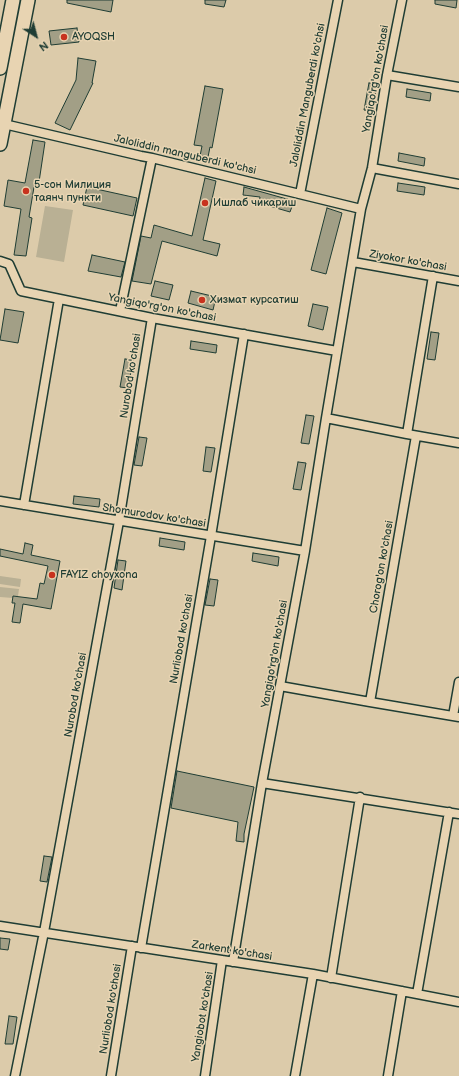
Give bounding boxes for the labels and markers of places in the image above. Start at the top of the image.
place label: AYOQSH [72,30,115,44]
marker: AYOQSH [59,32,69,42]
place label: 5-сон Милиция таянч пункти [34,178,111,204]
marker: 5-сон Милиция таянч пункти [21,186,31,196]
place label: Ишлаб чикариш [213,196,296,210]
marker: Ишлаб чикариш [200,198,210,208]
place label: Хизмат курсатиш [210,293,299,307]
marker: Хизмат курсатиш [197,295,207,305]
place label: FAYIZ choyxona [60,568,138,582]
marker: FAYIZ choyxona [47,570,57,580]

